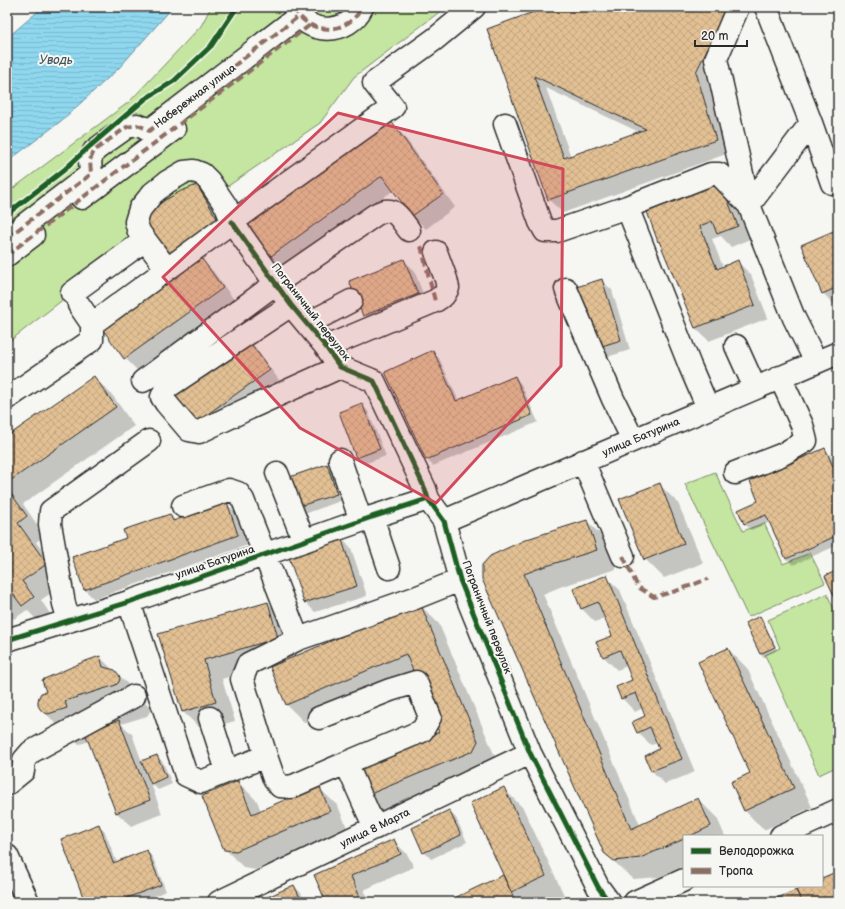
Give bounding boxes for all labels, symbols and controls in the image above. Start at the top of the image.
scale bar [695,22,747,48]
text: 20 m [701,29,728,44]
water label: Уводь [39,53,73,68]
street label: Набережная улица [152,61,239,131]
street label: Пограничный переулок [269,261,353,363]
street label: улица Батурина [600,415,682,459]
street label: улица Батурина [174,542,257,582]
street label: Пограничный переулок [459,559,515,676]
street label: улица 8 Марта [338,805,412,850]
legend [683,835,823,887]
text: Велодорожка [719,844,794,859]
text: Тропа [719,864,753,879]

